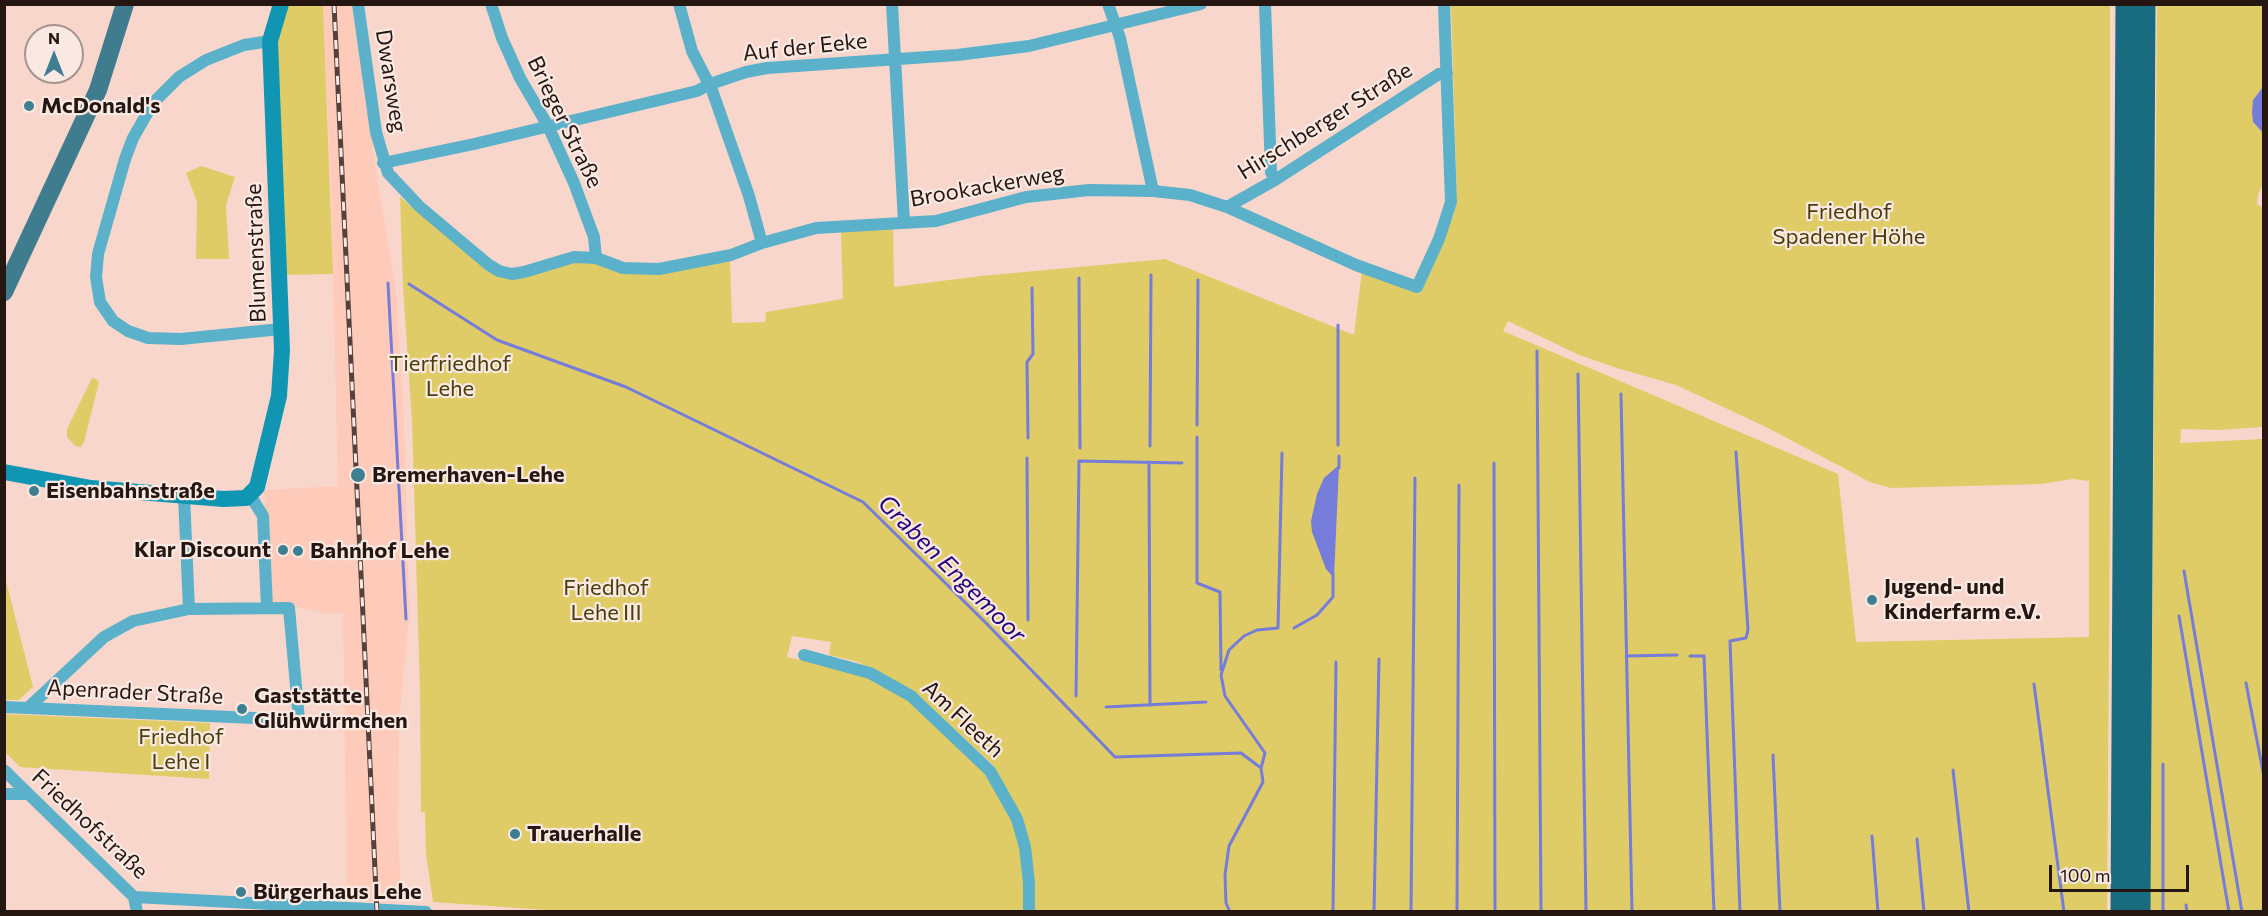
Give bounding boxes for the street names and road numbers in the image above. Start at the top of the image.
street label: Auf der Eeke [741,27,869,67]
street label: Dwarsweg [370,28,412,134]
street label: Brieger Straße [522,52,608,192]
street label: Hirschberger Straße [1233,57,1417,185]
street label: Brookackerweg [908,159,1066,213]
street label: Blumenstraße [240,183,272,323]
street label: Apenrader Straße [46,674,224,710]
street label: Am Fleeth [917,675,1009,763]
street label: Friedhofstraße [27,764,153,884]

